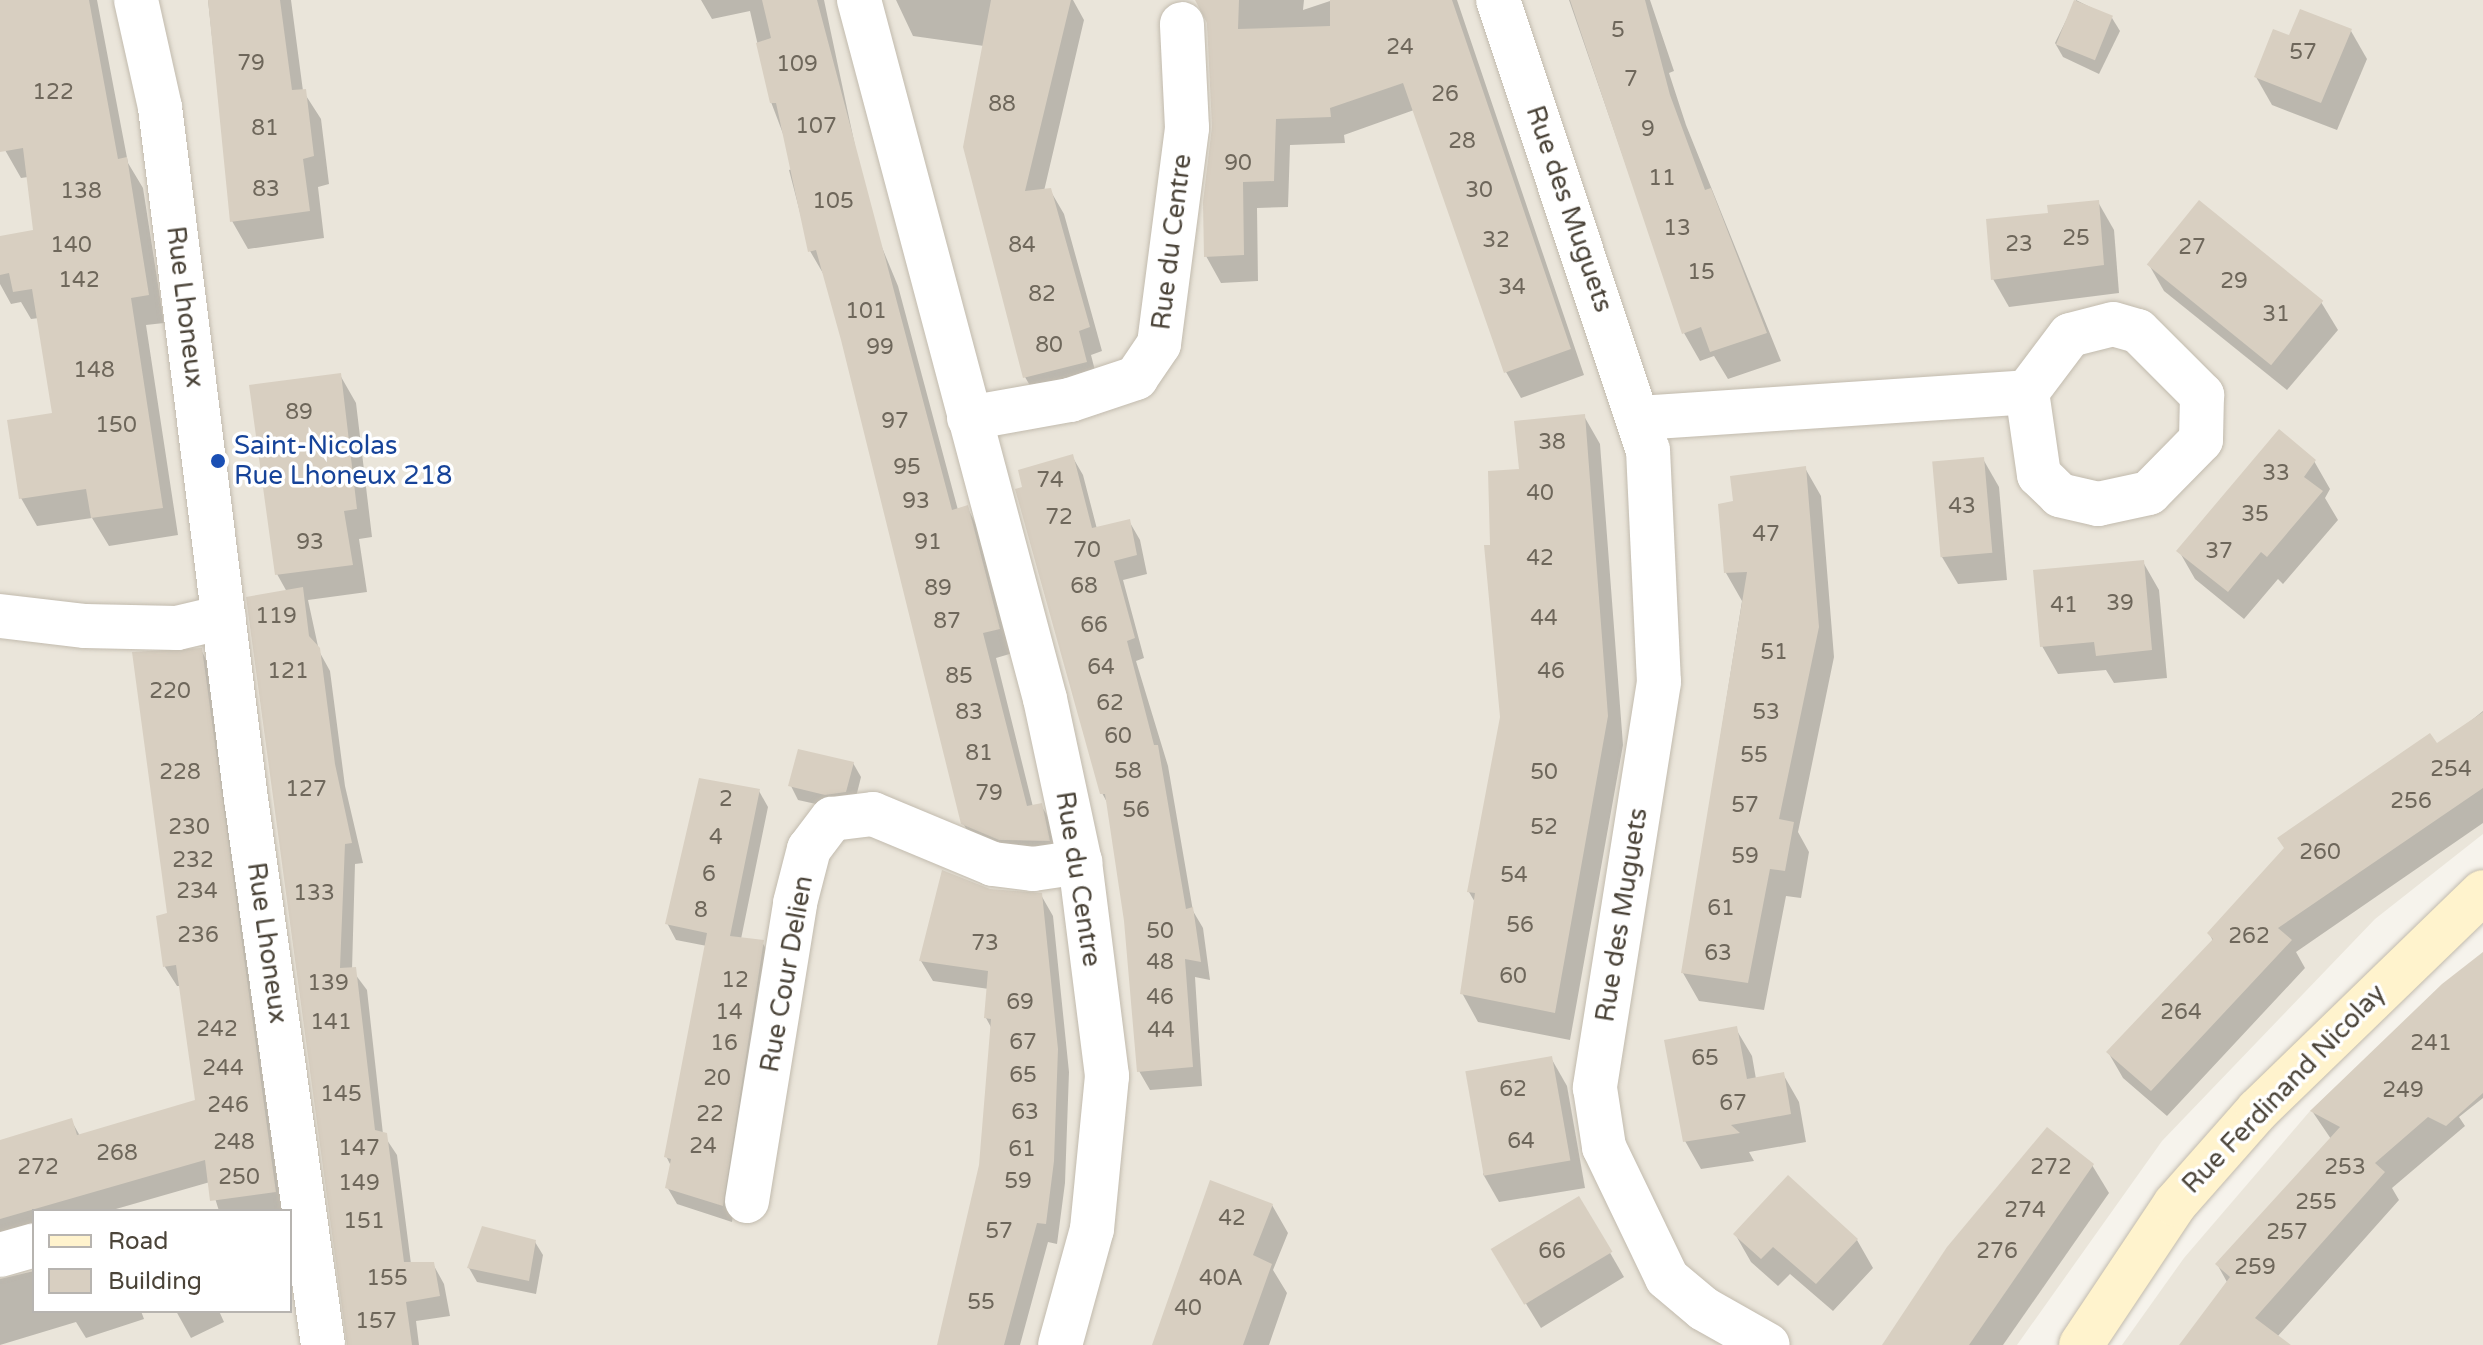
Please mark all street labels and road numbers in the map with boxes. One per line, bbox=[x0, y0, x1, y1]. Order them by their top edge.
street label: Rue des Muguets bbox=[1519, 102, 1619, 316]
street label: Rue du Centre bbox=[1146, 152, 1198, 332]
street label: Rue Lhoneux bbox=[160, 224, 210, 390]
street label: Rue du Centre bbox=[1049, 789, 1107, 969]
street label: Rue des Muguets bbox=[1590, 806, 1654, 1024]
street label: Rue Lhoneux bbox=[240, 860, 294, 1026]
street label: Rue Cour Delien bbox=[754, 873, 820, 1075]
street label: Rue Ferdinand Nicolay bbox=[2176, 978, 2392, 1200]

